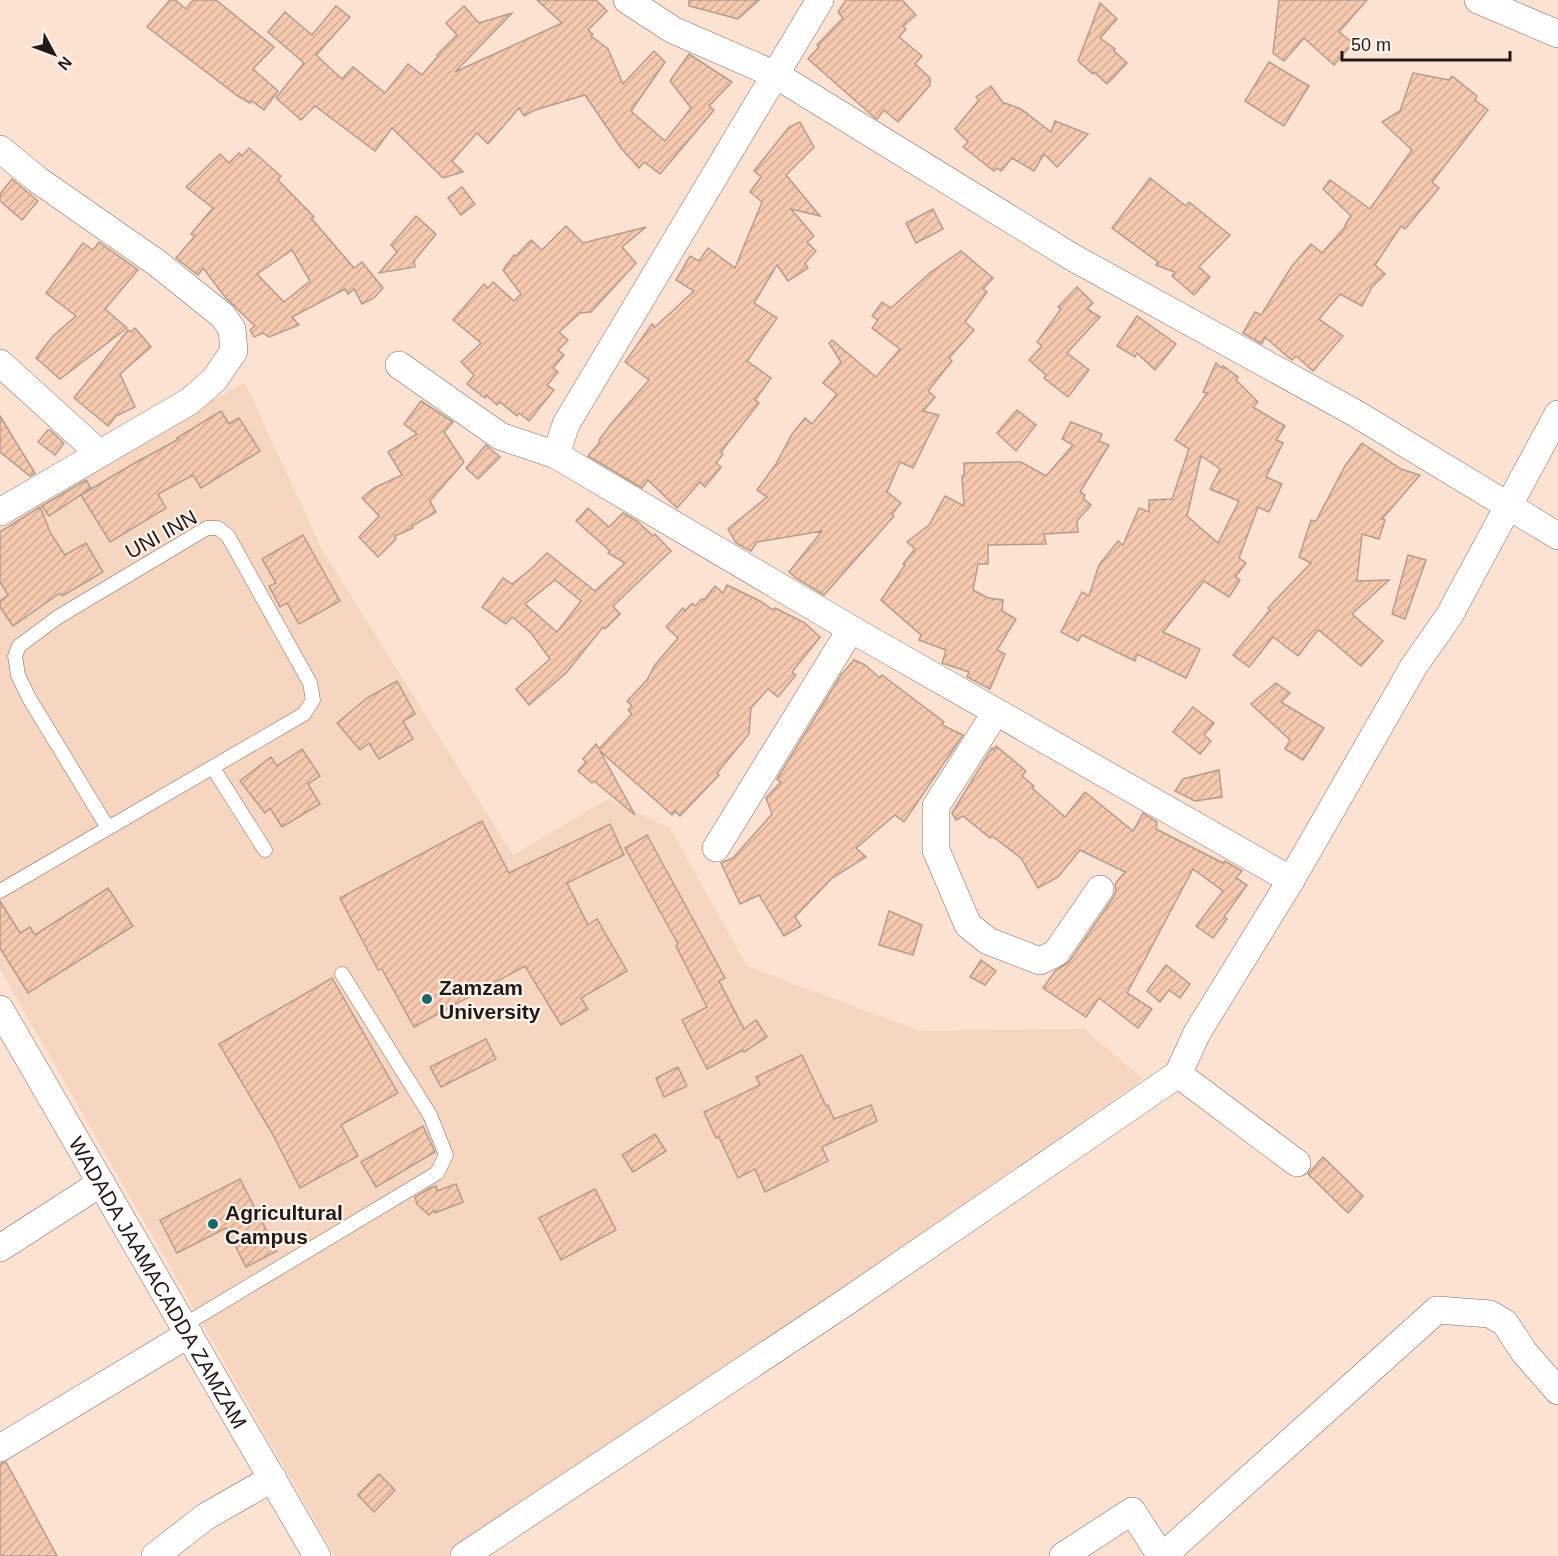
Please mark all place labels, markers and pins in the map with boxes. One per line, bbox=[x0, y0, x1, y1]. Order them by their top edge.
place label: Zamzam University bbox=[439, 976, 541, 1023]
marker: Zamzam University bbox=[420, 992, 434, 1006]
place label: Agricultural Campus bbox=[225, 1201, 343, 1248]
marker: Agricultural Campus bbox=[206, 1217, 220, 1231]

